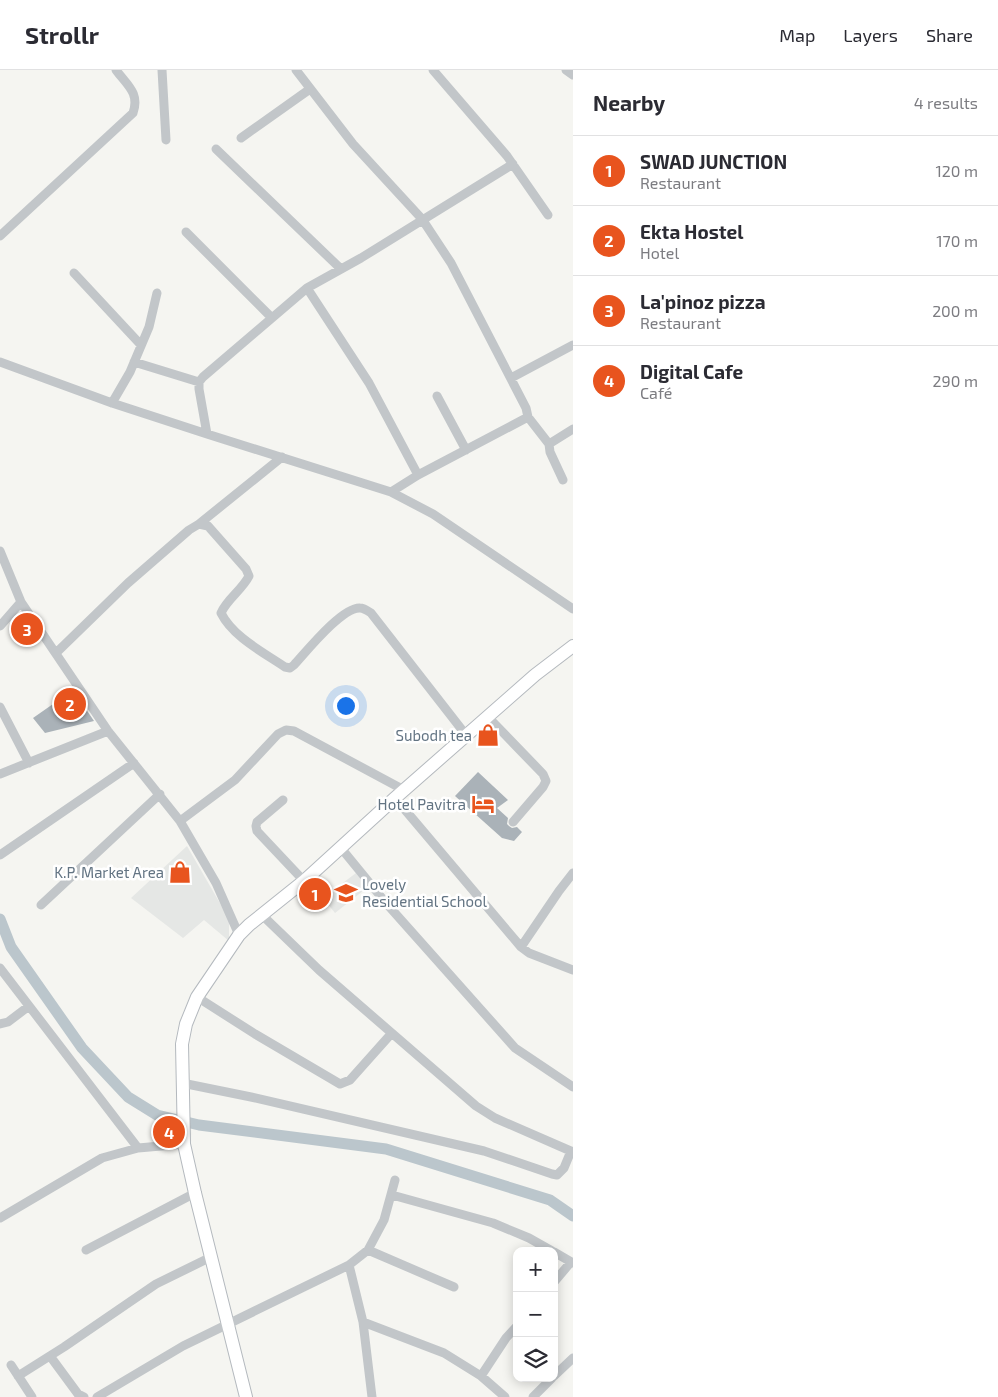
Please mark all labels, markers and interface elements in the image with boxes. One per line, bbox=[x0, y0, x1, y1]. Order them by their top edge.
text: Strollr bbox=[25, 20, 99, 49]
text: Map bbox=[779, 24, 815, 46]
text: Layers bbox=[843, 24, 898, 46]
text: Share bbox=[926, 24, 973, 46]
text: Nearby bbox=[593, 90, 665, 115]
text: 4 results bbox=[914, 93, 978, 112]
text: SWAD JUNCTION bbox=[640, 150, 787, 173]
text: 1 bbox=[606, 161, 612, 180]
text: 120 m bbox=[935, 161, 978, 180]
text: Restaurant bbox=[640, 173, 721, 192]
text: Ekta Hostel bbox=[640, 220, 744, 243]
text: 2 bbox=[604, 231, 614, 250]
text: 170 m bbox=[936, 231, 978, 250]
text: Hotel bbox=[640, 243, 679, 262]
text: La'pinoz pizza bbox=[640, 290, 766, 313]
text: 3 bbox=[604, 301, 614, 320]
text: 200 m bbox=[932, 301, 978, 320]
text: Restaurant bbox=[640, 313, 721, 332]
text: Digital Cafe bbox=[640, 360, 743, 383]
text: 4 bbox=[604, 371, 614, 390]
text: 290 m bbox=[933, 371, 978, 390]
text: Café bbox=[640, 383, 672, 402]
pin: 3 bbox=[11, 610, 43, 648]
pin: 2 bbox=[54, 685, 86, 723]
your location bbox=[333, 693, 359, 719]
shop icon: Subodh tea bbox=[475, 722, 501, 748]
place label: Subodh tea bbox=[396, 726, 472, 744]
hotel icon: Hotel Pavitra bbox=[470, 791, 496, 817]
place label: Hotel Pavitra bbox=[378, 795, 466, 813]
shop icon: K.P. Market Area bbox=[167, 859, 193, 885]
place label: K.P. Market Area bbox=[54, 863, 164, 881]
pin: 1 bbox=[299, 875, 331, 913]
place label: Lovely Residential School bbox=[362, 875, 488, 910]
school or university icon: Lovely Residential School bbox=[333, 880, 359, 906]
pin: 4 bbox=[153, 1113, 185, 1151]
map controls bbox=[513, 1247, 558, 1382]
button: + bbox=[513, 1247, 558, 1292]
button: − bbox=[513, 1292, 558, 1337]
button: layers bbox=[513, 1337, 558, 1382]

